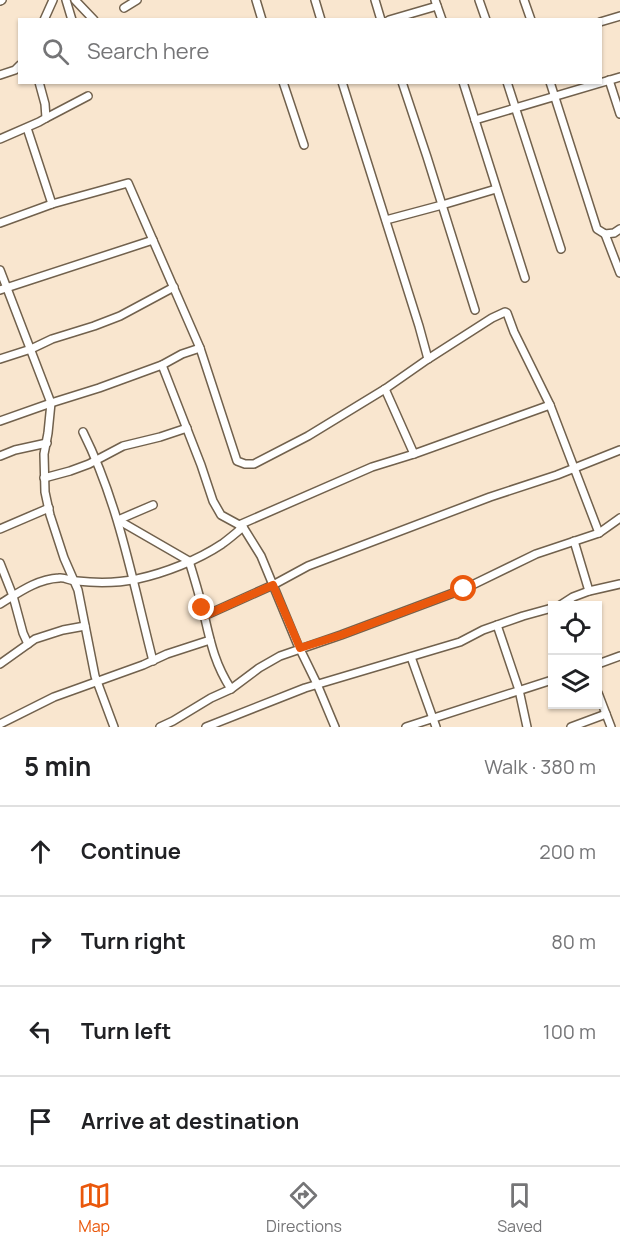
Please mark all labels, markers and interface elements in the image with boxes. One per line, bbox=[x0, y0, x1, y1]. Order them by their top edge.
search box bbox=[18, 18, 602, 84]
icon: search bbox=[39, 35, 72, 68]
text: Search here bbox=[87, 36, 209, 66]
route start bbox=[450, 575, 476, 601]
route end bbox=[188, 594, 214, 620]
map controls bbox=[548, 601, 602, 709]
button: locate bbox=[548, 601, 602, 655]
button: layers bbox=[548, 655, 602, 709]
text: 5 min bbox=[24, 748, 91, 784]
text: Walk · 380 m bbox=[484, 753, 596, 780]
icon: ahead bbox=[24, 835, 57, 868]
text: Continue bbox=[81, 836, 181, 866]
text: 200 m bbox=[539, 838, 596, 865]
icon: right bbox=[24, 925, 57, 958]
text: Turn right bbox=[81, 926, 186, 956]
text: 80 m bbox=[551, 928, 596, 955]
icon: left bbox=[24, 1015, 57, 1048]
text: Turn left bbox=[81, 1016, 171, 1046]
text: 100 m bbox=[543, 1018, 596, 1045]
icon: arrive bbox=[24, 1105, 57, 1138]
text: Arrive at destination bbox=[81, 1106, 299, 1136]
tab: Map bbox=[78, 1179, 111, 1237]
tab: Directions bbox=[266, 1179, 342, 1237]
tab: Saved bbox=[497, 1179, 542, 1237]

